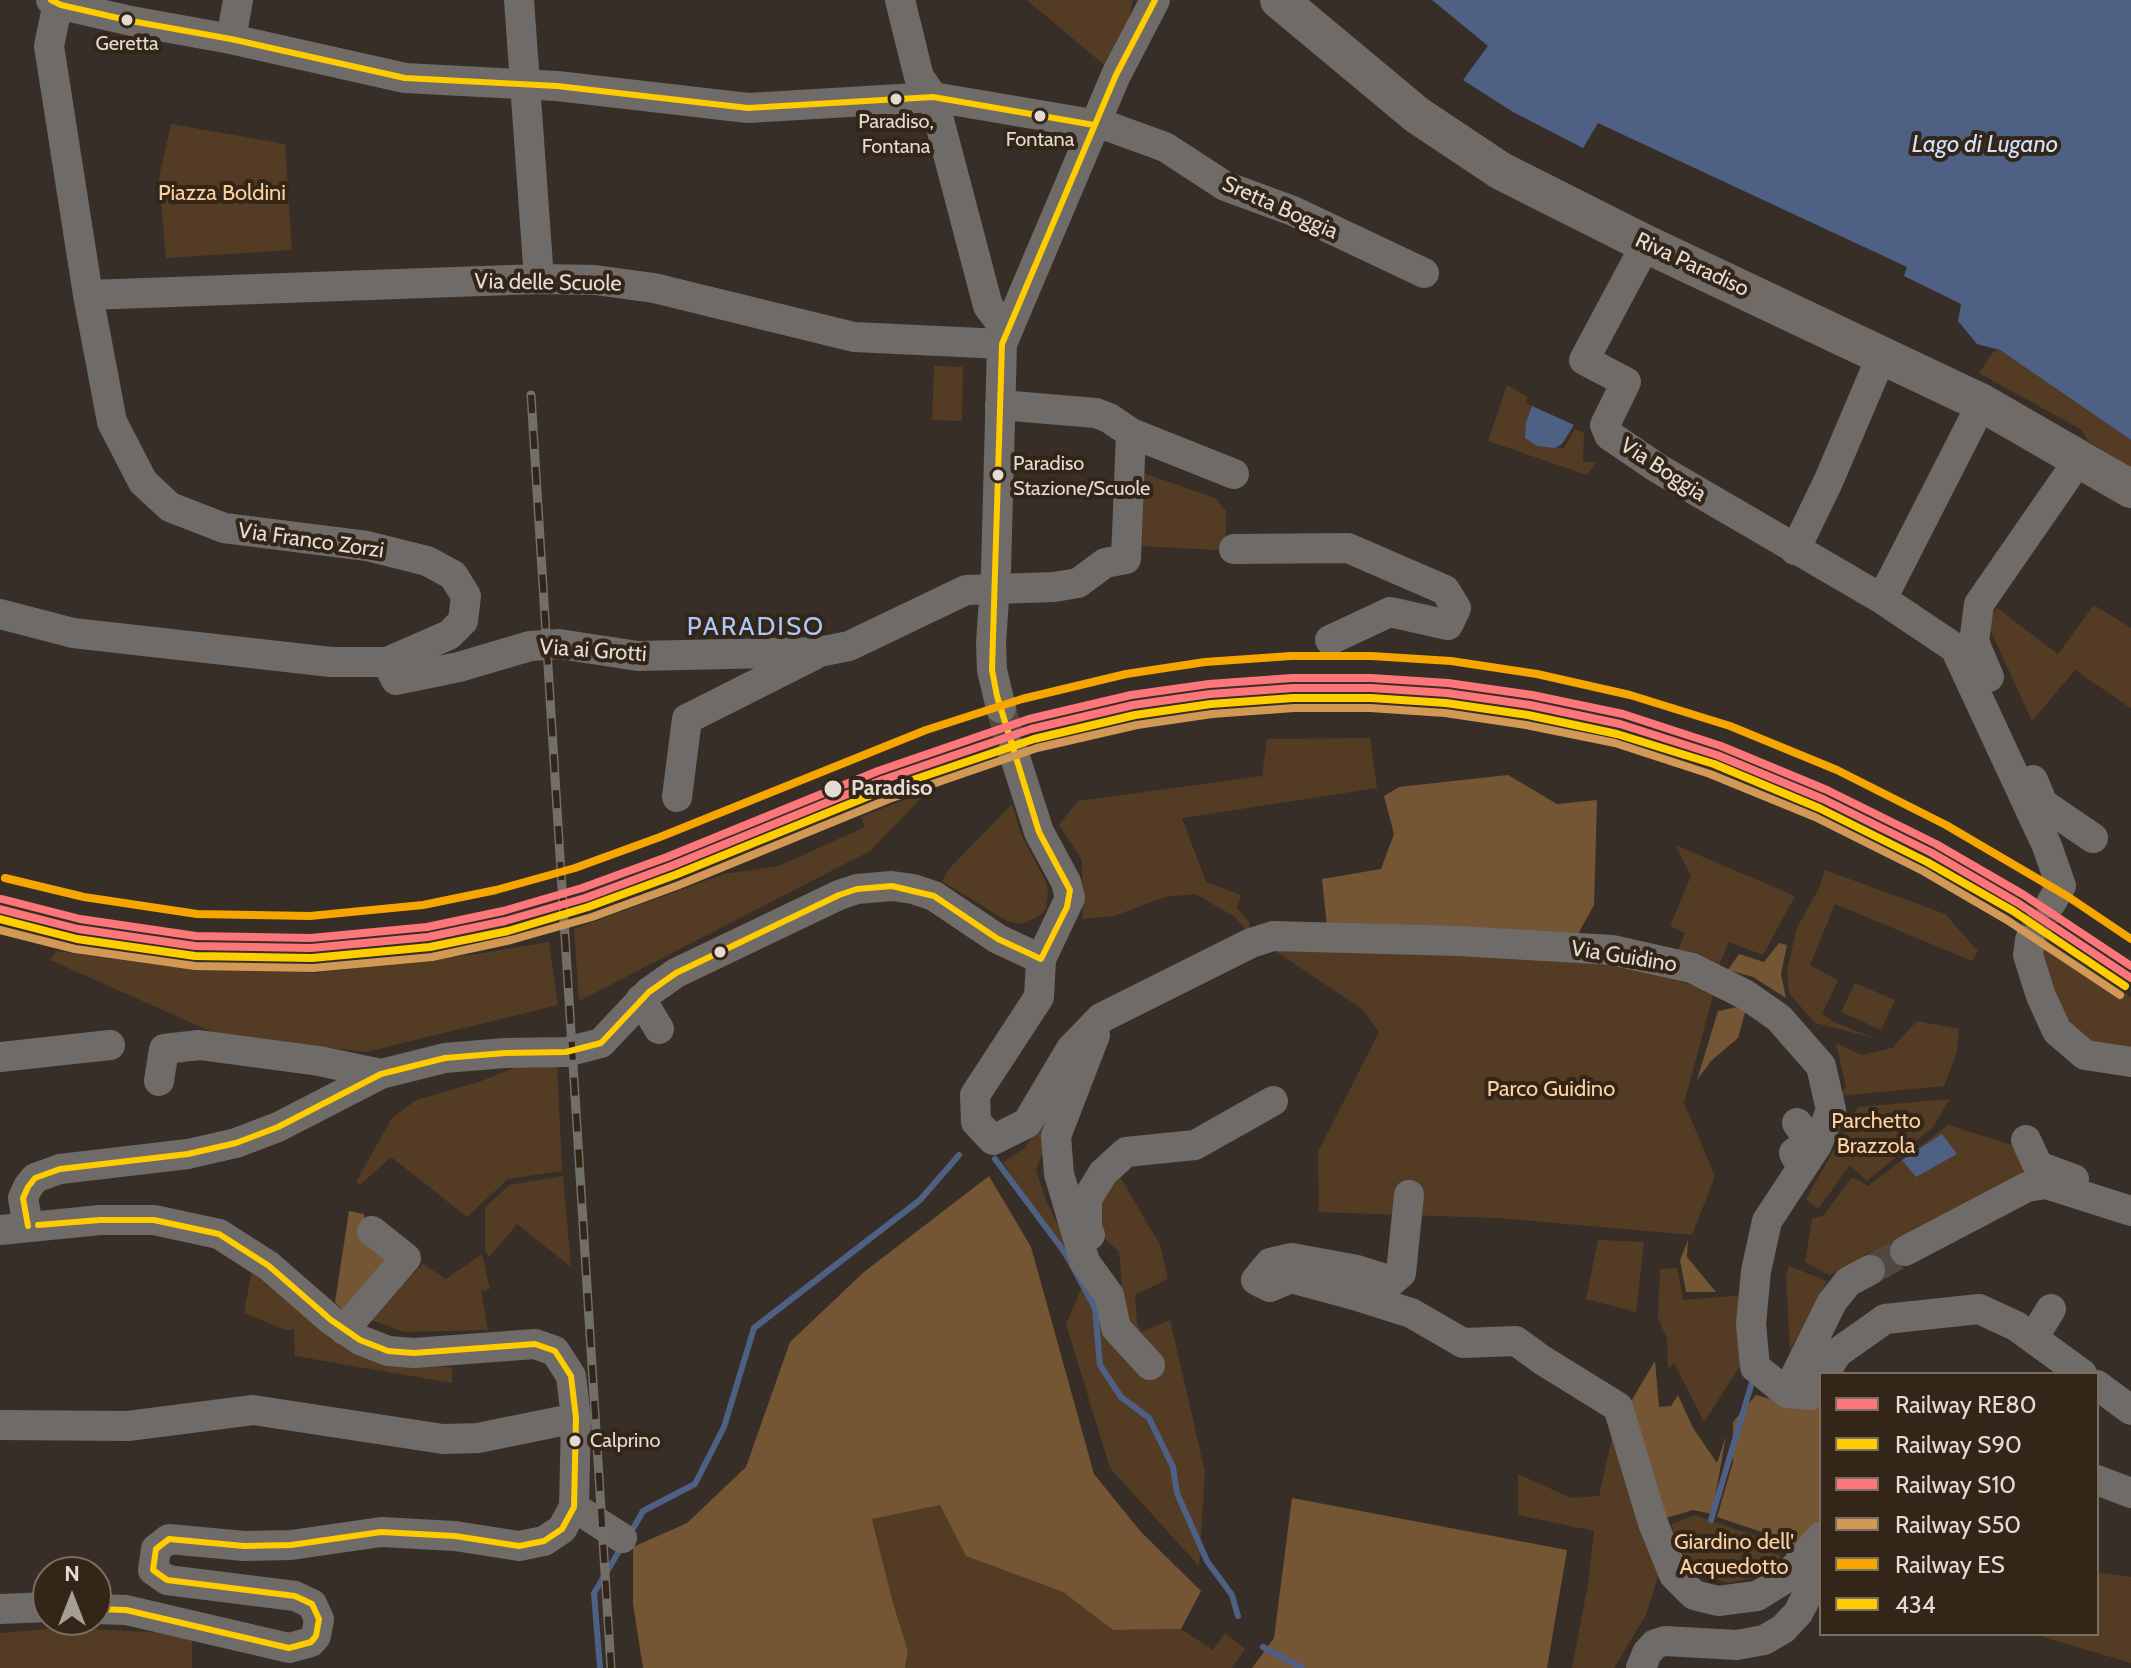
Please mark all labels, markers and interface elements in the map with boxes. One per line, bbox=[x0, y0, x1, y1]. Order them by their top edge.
marker: Geretta bbox=[119, 12, 135, 28]
place label: Geretta bbox=[96, 32, 158, 56]
marker: Paradiso, Fontana bbox=[888, 91, 904, 107]
marker: Fontana bbox=[1032, 108, 1048, 124]
place label: Paradiso, Fontana bbox=[858, 110, 934, 157]
place label: Fontana bbox=[1006, 128, 1074, 152]
water label: Lago di Lugano bbox=[1912, 131, 2058, 159]
street label: Sretta Boggia bbox=[1218, 171, 1342, 245]
park label: Piazza Boldini bbox=[158, 181, 286, 207]
street label: Riva Paradiso bbox=[1631, 227, 1753, 303]
street label: Via delle Scuole bbox=[474, 269, 622, 297]
street label: Via Boggia bbox=[1615, 432, 1711, 508]
place label: Paradiso Stazione/Scuole bbox=[1013, 452, 1150, 499]
marker: Paradiso Stazione/Scuole bbox=[990, 467, 1006, 483]
street label: Via Franco Zorzi bbox=[236, 518, 386, 564]
district label: PARADISO bbox=[687, 611, 825, 643]
street label: Via ai Grotti bbox=[538, 634, 648, 668]
place label: Paradiso bbox=[851, 776, 933, 802]
marker: Paradiso bbox=[822, 778, 844, 800]
street label: Via Guidino bbox=[1569, 936, 1679, 978]
unlabelled marker bbox=[712, 944, 728, 960]
park label: Parco Guidino bbox=[1487, 1077, 1615, 1103]
park label: Parchetto Brazzola bbox=[1831, 1109, 1921, 1160]
legend bbox=[1819, 1372, 2099, 1636]
text: Railway RE80 bbox=[1895, 1390, 2036, 1419]
place label: Calprino bbox=[590, 1429, 661, 1453]
text: Railway S90 bbox=[1895, 1430, 2022, 1459]
marker: Calprino bbox=[567, 1433, 583, 1449]
text: Railway S10 bbox=[1895, 1470, 2016, 1499]
text: Railway S50 bbox=[1895, 1510, 2021, 1539]
park label: Giardino dell' Acquedotto bbox=[1674, 1530, 1794, 1582]
text: Railway ES bbox=[1895, 1550, 2005, 1579]
north arrow bbox=[32, 1556, 112, 1636]
text: N bbox=[64, 1560, 80, 1587]
text: 434 bbox=[1895, 1590, 1936, 1619]

